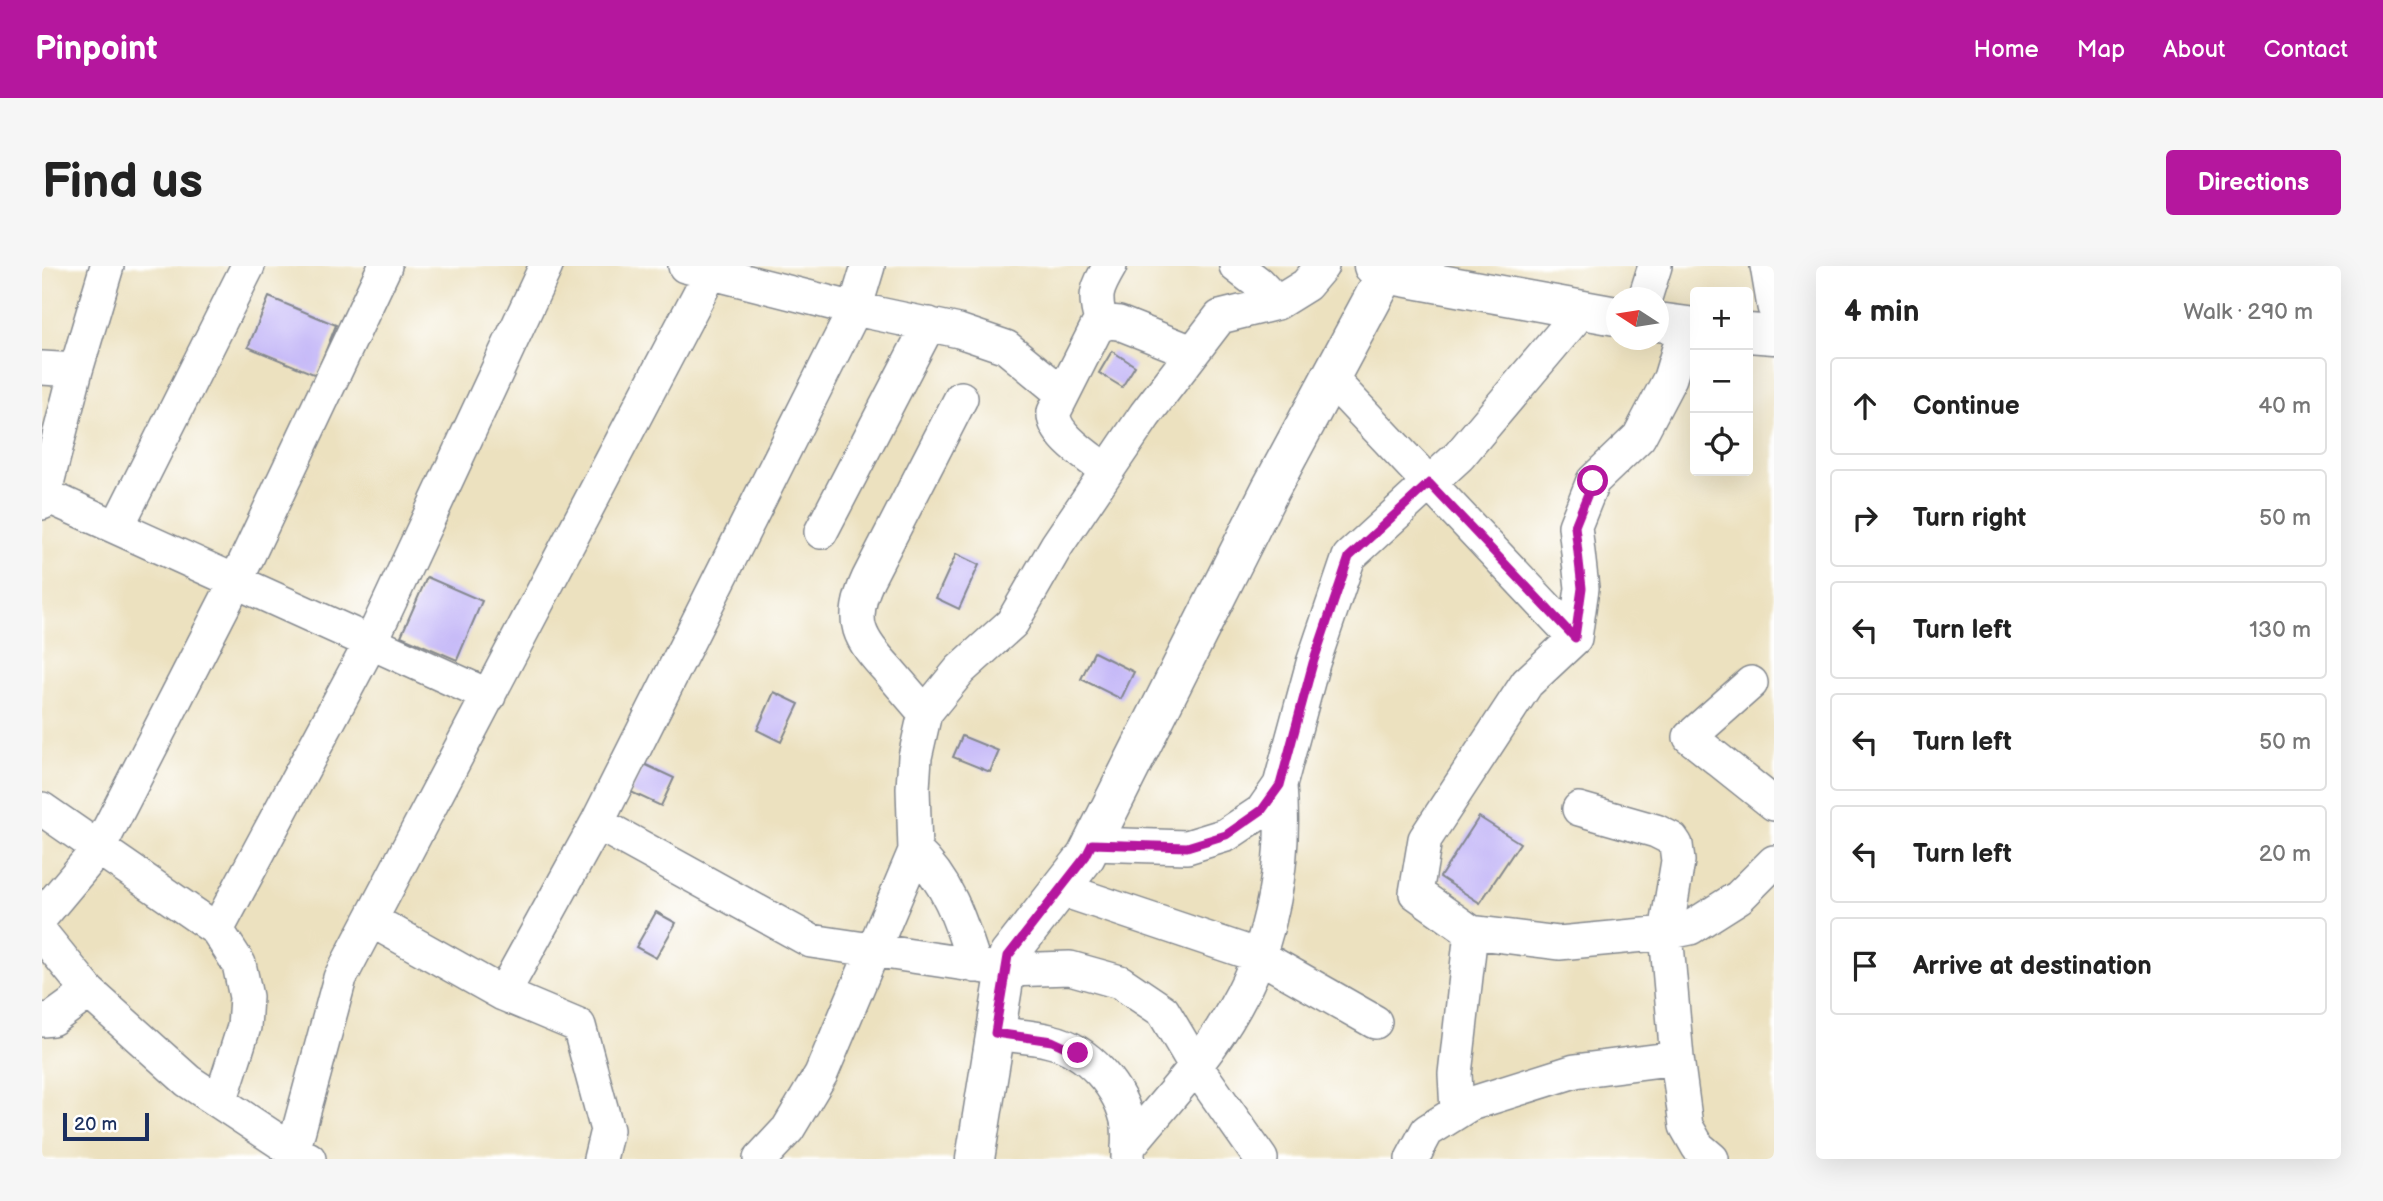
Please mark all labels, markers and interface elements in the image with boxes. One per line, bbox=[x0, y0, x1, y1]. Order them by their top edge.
text: Pinpoint bbox=[35, 29, 157, 69]
text: Home bbox=[1974, 35, 2039, 64]
text: Map bbox=[2077, 35, 2125, 64]
text: About bbox=[2163, 35, 2225, 64]
text: Contact bbox=[2263, 35, 2348, 64]
button: Directions bbox=[2166, 150, 2341, 215]
text: Find us bbox=[42, 153, 203, 212]
north arrow bbox=[1606, 287, 1669, 350]
map controls bbox=[1690, 287, 1753, 476]
button: + bbox=[1690, 287, 1753, 350]
text: 4 min bbox=[1844, 294, 1919, 330]
text: Walk · 290 m bbox=[2183, 298, 2313, 326]
button: − bbox=[1690, 350, 1753, 413]
icon: ahead bbox=[1846, 387, 1884, 425]
text: Continue bbox=[1913, 391, 2020, 422]
text: 40 m bbox=[2258, 392, 2311, 420]
button: locate bbox=[1690, 413, 1753, 476]
route start bbox=[1577, 465, 1608, 496]
icon: right bbox=[1846, 499, 1884, 537]
text: Turn right bbox=[1913, 503, 2026, 534]
text: 50 m bbox=[2259, 504, 2311, 532]
icon: left bbox=[1846, 611, 1884, 649]
text: Turn left bbox=[1913, 615, 2012, 646]
text: 130 m bbox=[2249, 616, 2311, 644]
icon: left bbox=[1846, 723, 1884, 761]
text: Turn left bbox=[1913, 727, 2012, 758]
text: 50 m bbox=[2259, 728, 2311, 756]
icon: left bbox=[1846, 835, 1884, 873]
text: Turn left bbox=[1913, 839, 2012, 870]
text: 20 m bbox=[2259, 840, 2311, 868]
icon: arrive bbox=[1846, 947, 1884, 985]
text: Arrive at destination bbox=[1913, 951, 2152, 982]
route end bbox=[1062, 1037, 1093, 1068]
scale bar bbox=[63, 1110, 149, 1142]
text: 20 m bbox=[74, 1113, 117, 1136]

